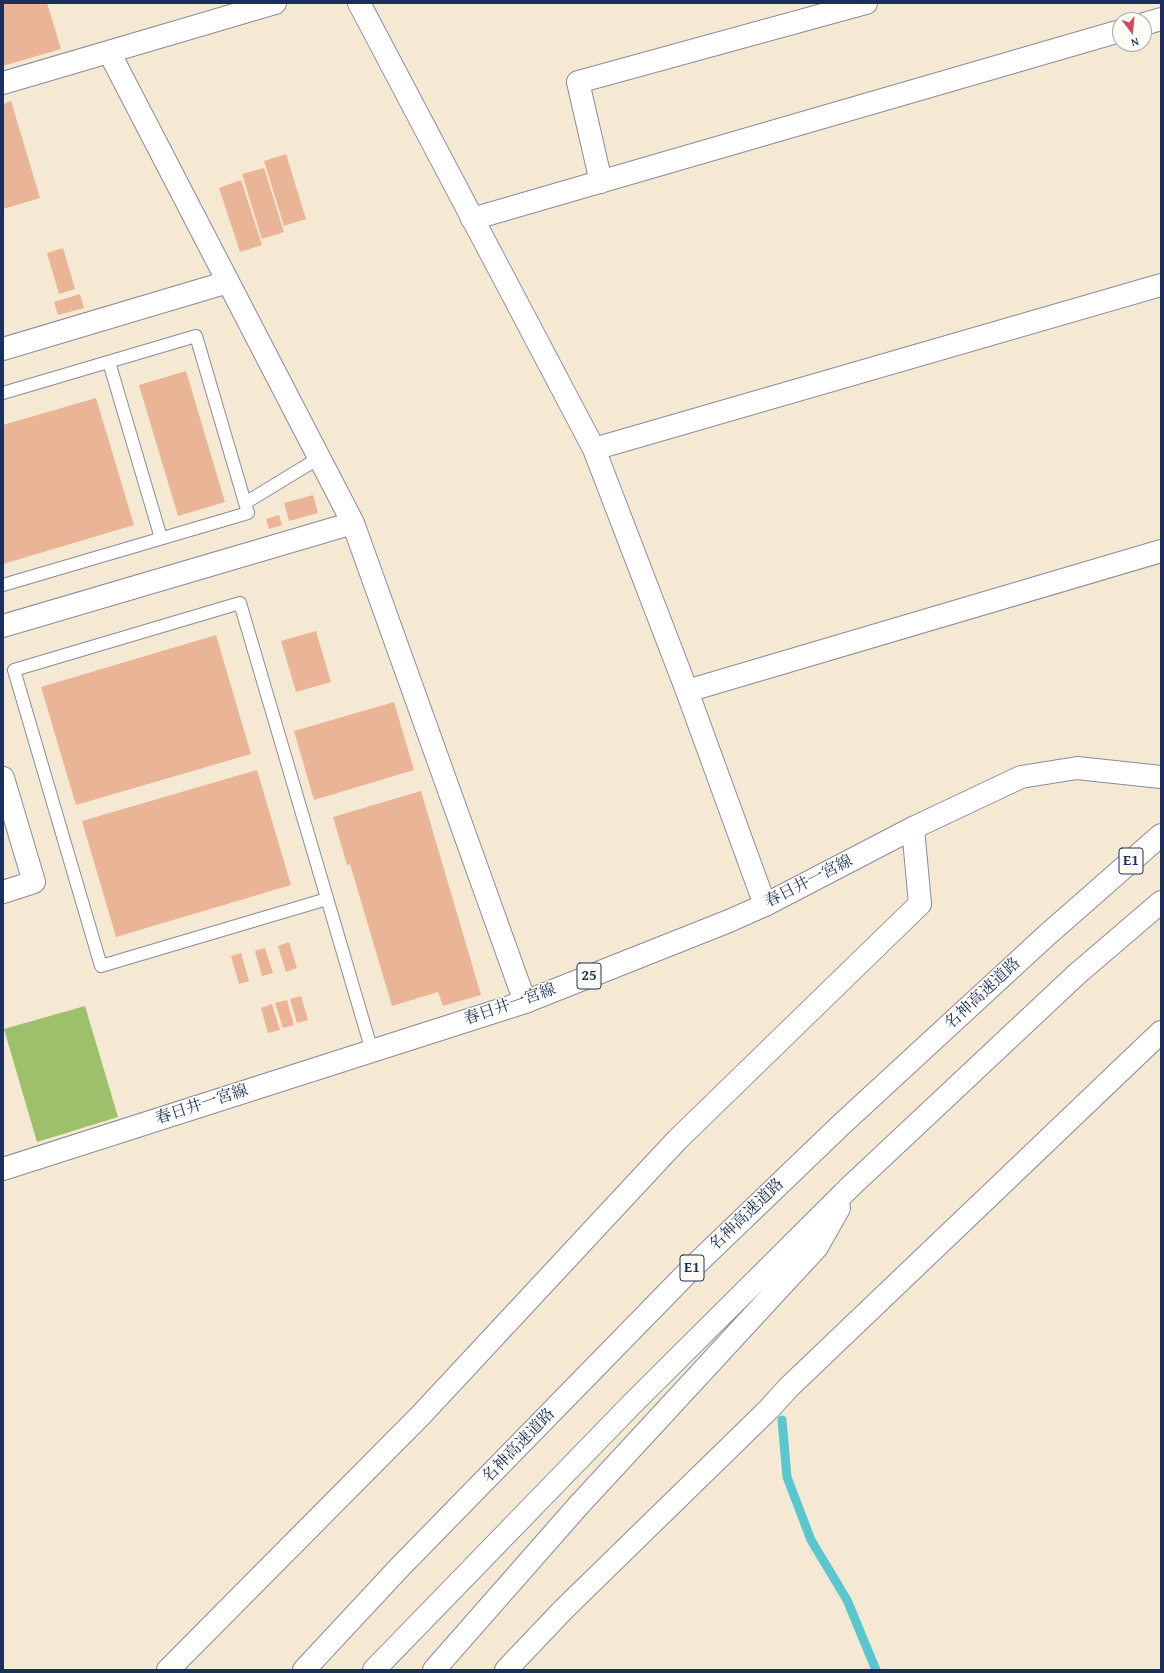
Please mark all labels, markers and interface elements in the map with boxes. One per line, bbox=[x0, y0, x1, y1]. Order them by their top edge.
north arrow bbox=[1112, 12, 1152, 52]
text: N bbox=[1129, 34, 1141, 51]
road number: E1 bbox=[1119, 848, 1143, 874]
street label: 春日井一宮線 bbox=[762, 852, 856, 912]
street label: 名神高速道路 bbox=[941, 954, 1025, 1034]
road number: 25 bbox=[577, 963, 601, 989]
street label: 春日井一宮線 bbox=[461, 980, 559, 1030]
street label: 春日井一宮線 bbox=[153, 1081, 251, 1129]
street label: 名神高速道路 bbox=[706, 1175, 788, 1255]
road number: E1 bbox=[680, 1255, 704, 1281]
street label: 名神高速道路 bbox=[479, 1405, 559, 1487]

